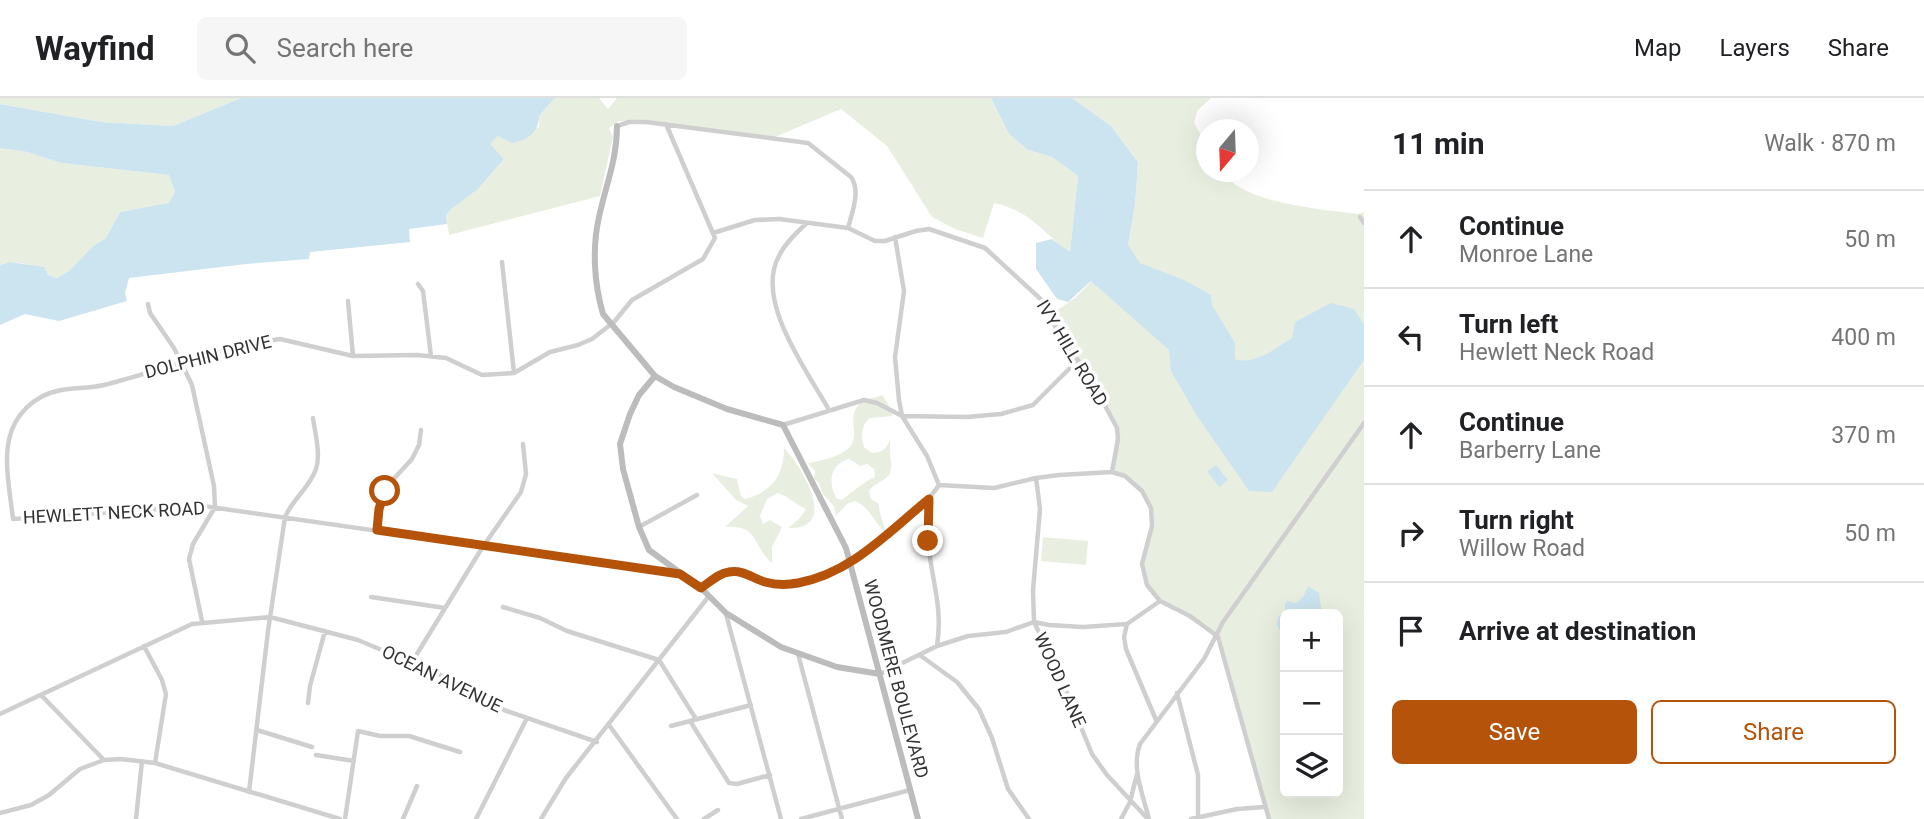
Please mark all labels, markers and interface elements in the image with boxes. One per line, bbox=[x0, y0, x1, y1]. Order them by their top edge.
search box bbox=[197, 17, 687, 80]
text: Wayfind bbox=[35, 29, 155, 68]
icon: search bbox=[221, 29, 259, 67]
text: Search here bbox=[277, 33, 413, 63]
text: Map bbox=[1634, 34, 1682, 62]
text: Layers bbox=[1720, 34, 1790, 62]
text: Share bbox=[1828, 34, 1889, 62]
north arrow bbox=[1196, 119, 1259, 182]
text: 11 min bbox=[1392, 126, 1485, 161]
text: Walk · 870 m bbox=[1764, 130, 1896, 157]
text: Continue bbox=[1459, 211, 1564, 241]
icon: ahead bbox=[1392, 220, 1430, 258]
text: 50 m bbox=[1844, 226, 1896, 253]
text: Monroe Lane bbox=[1459, 241, 1593, 268]
street label: IVY HILL ROAD bbox=[1033, 296, 1112, 410]
text: Turn left bbox=[1459, 309, 1558, 339]
icon: left bbox=[1392, 318, 1430, 356]
text: 400 m bbox=[1831, 324, 1896, 351]
street label: DOLPHIN DRIVE bbox=[142, 331, 273, 382]
text: Hewlett Neck Road bbox=[1459, 339, 1654, 366]
text: Continue bbox=[1459, 407, 1564, 437]
icon: ahead bbox=[1392, 416, 1430, 454]
text: 370 m bbox=[1831, 422, 1896, 449]
text: Barberry Lane bbox=[1459, 437, 1601, 464]
route start bbox=[369, 475, 400, 506]
street label: HEWLETT NECK ROAD bbox=[22, 497, 206, 528]
text: Turn right bbox=[1459, 505, 1574, 535]
icon: right bbox=[1392, 514, 1430, 552]
text: 50 m bbox=[1844, 520, 1896, 547]
route end bbox=[912, 525, 943, 556]
text: Willow Road bbox=[1459, 535, 1585, 562]
street label: WOODMERE BOULEVARD bbox=[860, 577, 933, 781]
map controls bbox=[1280, 609, 1343, 798]
button: + bbox=[1280, 609, 1343, 672]
icon: arrive bbox=[1392, 612, 1430, 650]
text: Arrive at destination bbox=[1459, 616, 1696, 646]
street label: WOOD LANE bbox=[1030, 629, 1091, 731]
street label: OCEAN AVENUE bbox=[379, 640, 506, 717]
button: − bbox=[1280, 672, 1343, 735]
button: Save bbox=[1392, 700, 1637, 764]
button: Share bbox=[1651, 700, 1896, 764]
button: layers bbox=[1280, 735, 1343, 798]

